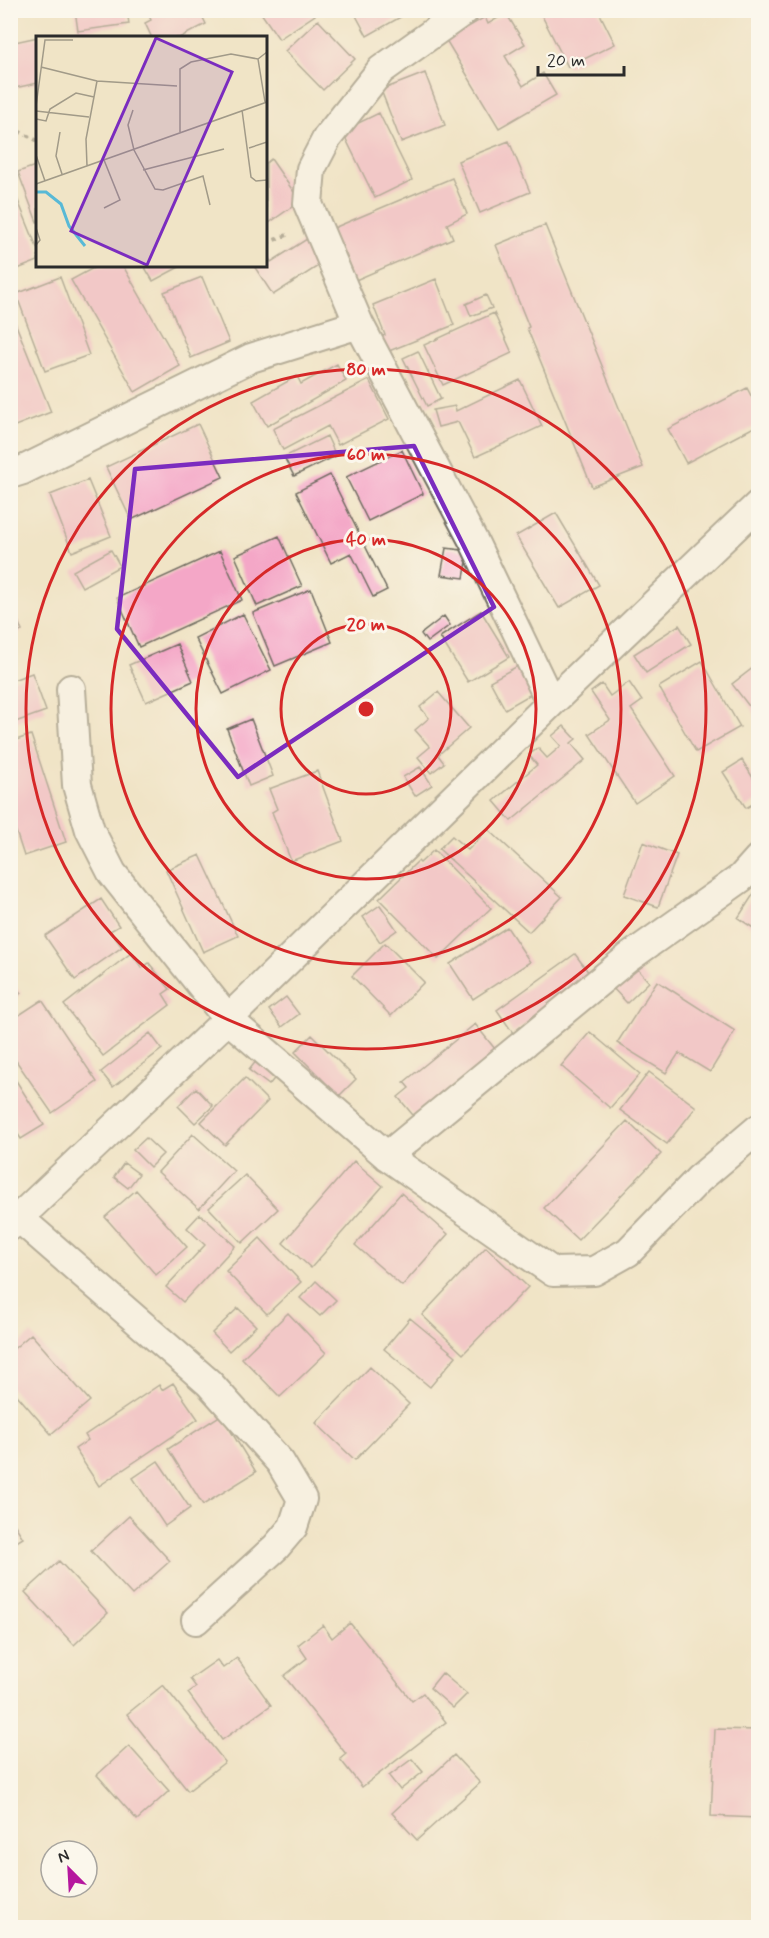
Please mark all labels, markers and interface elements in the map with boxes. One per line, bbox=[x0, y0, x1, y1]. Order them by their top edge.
inset map bbox=[36, 36, 267, 267]
scale bar bbox=[538, 39, 624, 77]
text: 20 m bbox=[547, 49, 585, 73]
text: 80 m bbox=[346, 358, 386, 382]
text: 60 m bbox=[347, 443, 385, 467]
text: 40 m bbox=[346, 528, 386, 552]
text: 20 m bbox=[347, 613, 385, 637]
centre of rings bbox=[356, 699, 376, 719]
north arrow bbox=[39, 1839, 99, 1899]
text: N bbox=[54, 1845, 73, 1868]

